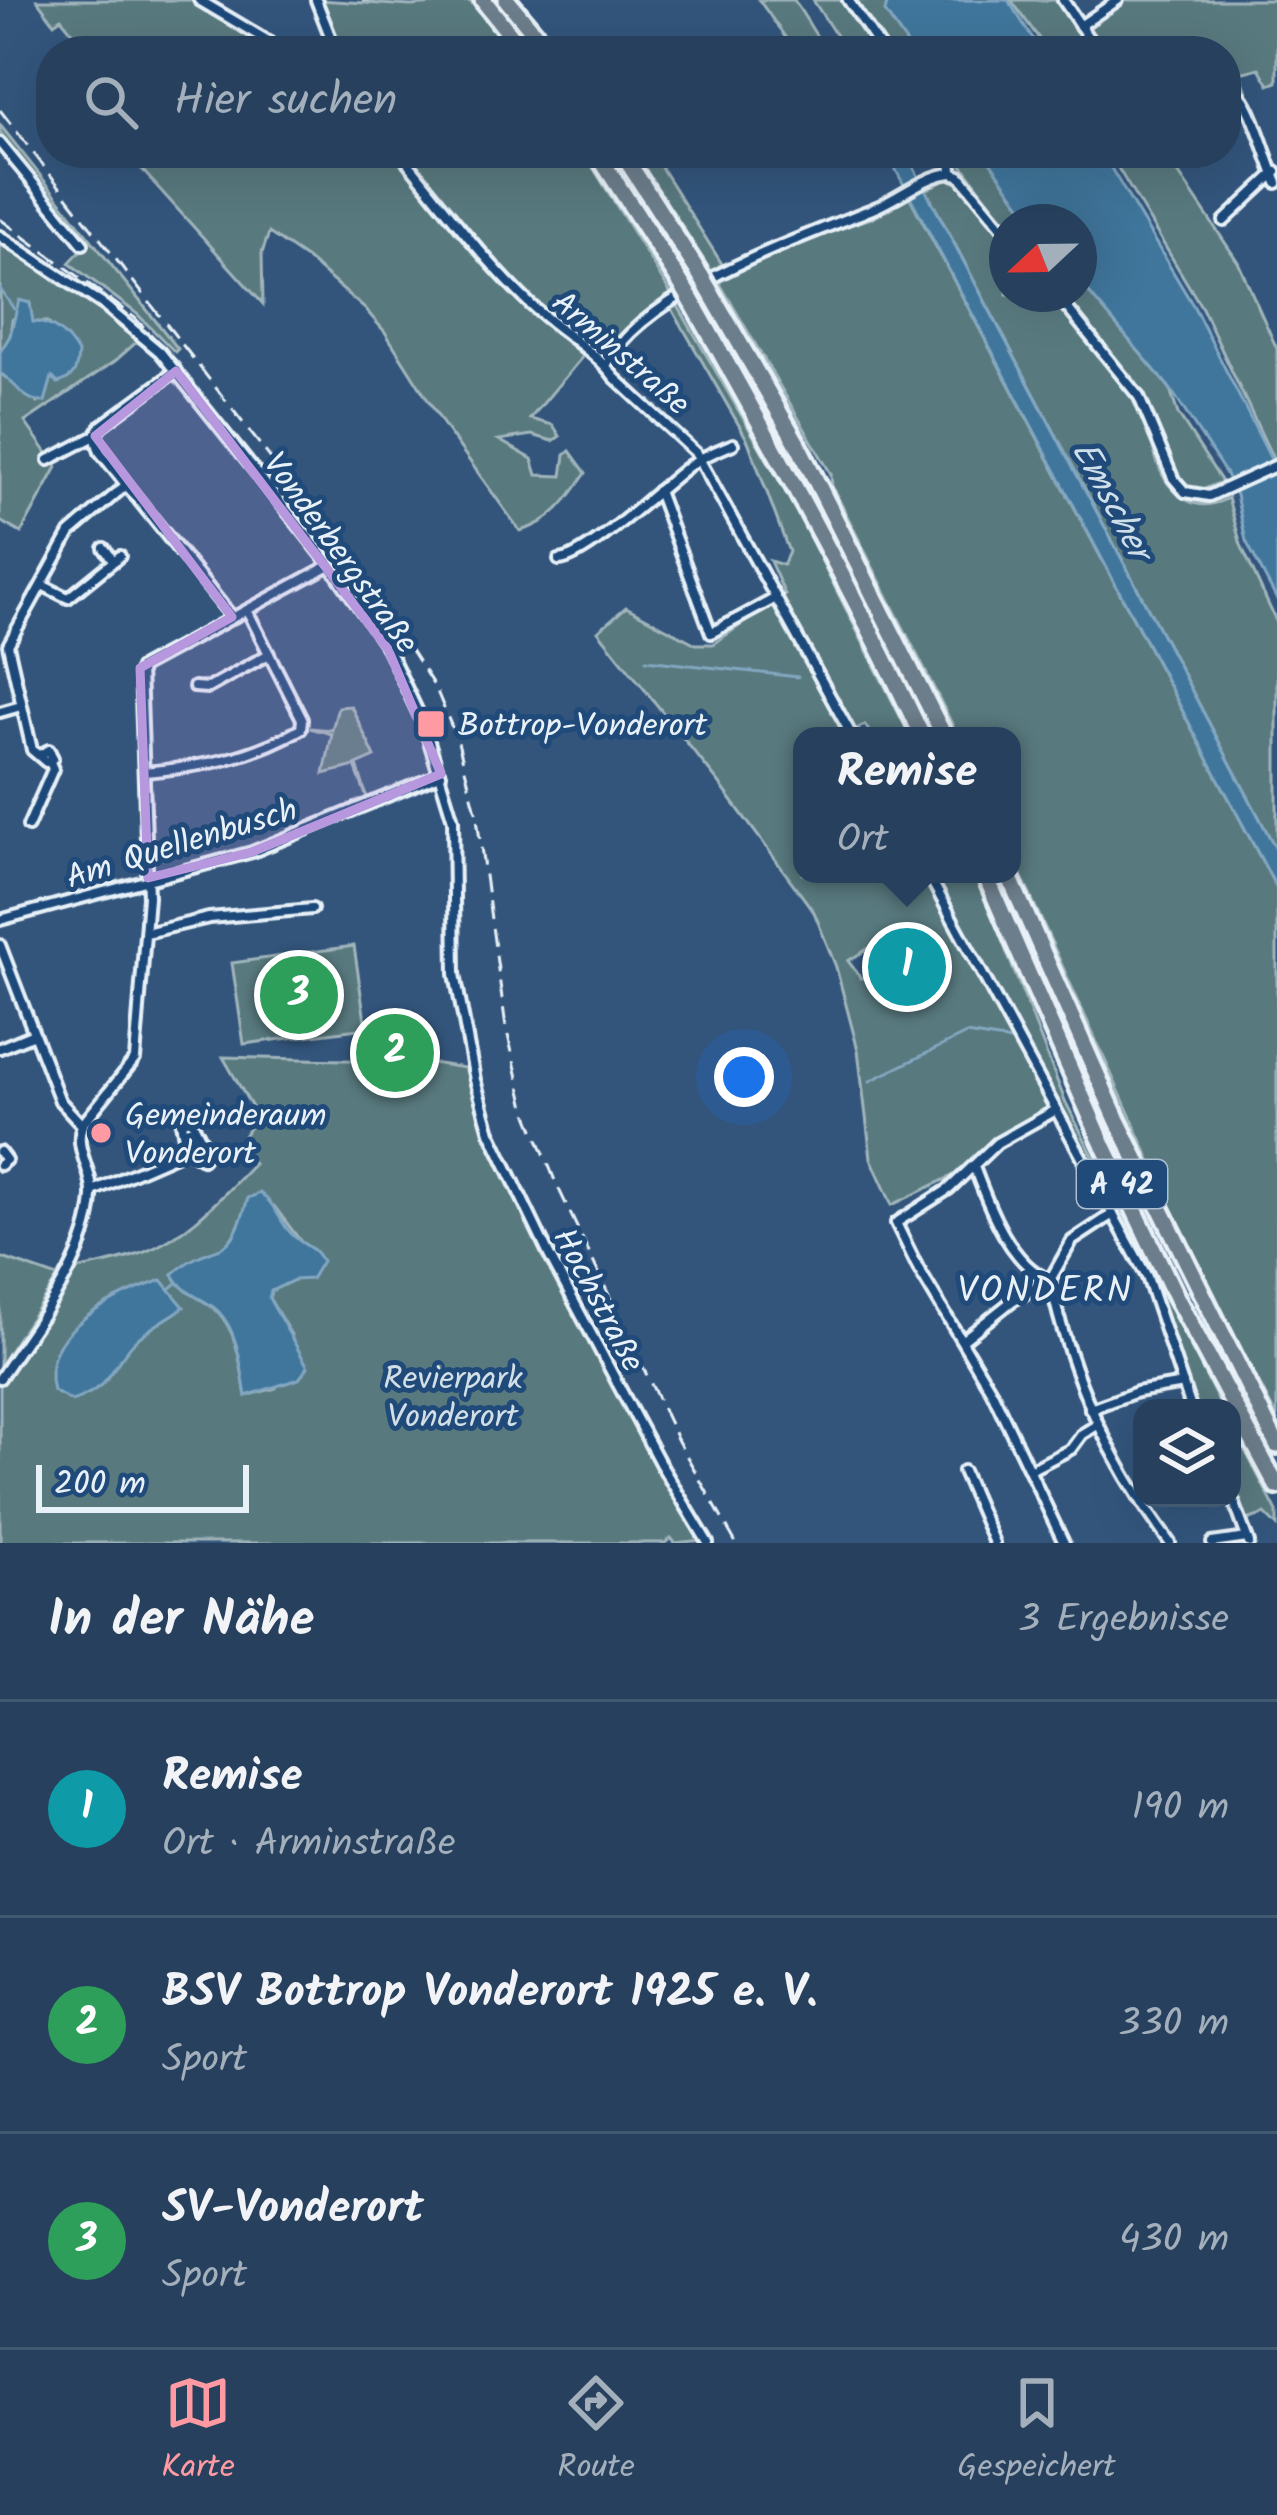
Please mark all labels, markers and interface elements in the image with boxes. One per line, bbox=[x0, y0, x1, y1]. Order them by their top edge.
search box bbox=[36, 36, 1241, 168]
text: Hier suchen bbox=[174, 66, 397, 138]
icon: search bbox=[78, 69, 144, 135]
north arrow bbox=[989, 204, 1097, 312]
street label: Arminstraße bbox=[538, 279, 701, 431]
water label: Emscher bbox=[1055, 431, 1169, 577]
street label: Vonderbergstraße bbox=[248, 442, 431, 666]
place label: Bottrop-Vonderort bbox=[458, 701, 709, 754]
marker: Bottrop-Vonderort bbox=[415, 708, 447, 740]
popup bbox=[793, 727, 1021, 883]
text: Remise bbox=[837, 738, 977, 810]
street label: Am Quellenbusch bbox=[60, 785, 304, 906]
text: Ort bbox=[837, 810, 889, 872]
pin: 1 bbox=[868, 922, 946, 1012]
pin: 3 bbox=[260, 950, 338, 1040]
pin: 2 bbox=[356, 1008, 434, 1098]
your location bbox=[714, 1047, 774, 1107]
place label: Gemeinderaum Vonderort bbox=[125, 1091, 326, 1182]
marker: Gemeinderaum Vonderort bbox=[88, 1120, 114, 1146]
road number: A 42 bbox=[1077, 1160, 1167, 1208]
street label: Hochstraße bbox=[537, 1219, 657, 1382]
district label: VONDERN bbox=[958, 1264, 1134, 1321]
park label: Revierpark Vonderort bbox=[383, 1354, 523, 1445]
map controls bbox=[1133, 1399, 1241, 1507]
button: layers bbox=[1133, 1399, 1241, 1507]
scale bar bbox=[36, 1459, 249, 1512]
text: 200 m bbox=[54, 1459, 146, 1512]
text: In der Nähe bbox=[48, 1581, 314, 1662]
text: 3 Ergebnisse bbox=[1018, 1590, 1229, 1652]
text: Remise bbox=[162, 1742, 303, 1814]
text: 1 bbox=[81, 1778, 93, 1840]
text: 190 m bbox=[1132, 1778, 1229, 1840]
text: Ort · Arminstraße bbox=[162, 1814, 455, 1876]
text: BSV Bottrop Vonderort 1925 e. V. bbox=[162, 1958, 817, 2030]
text: 2 bbox=[76, 1994, 98, 2056]
text: 330 m bbox=[1118, 1994, 1229, 2056]
text: Sport bbox=[162, 2030, 247, 2092]
text: SV-Vonderort bbox=[162, 2174, 424, 2246]
text: 3 bbox=[76, 2210, 98, 2272]
text: 430 m bbox=[1119, 2210, 1229, 2272]
text: Sport bbox=[162, 2246, 247, 2308]
tab: Karte bbox=[161, 2370, 235, 2495]
tab: Route bbox=[557, 2370, 635, 2495]
tab: Gespeichert bbox=[957, 2370, 1116, 2495]

